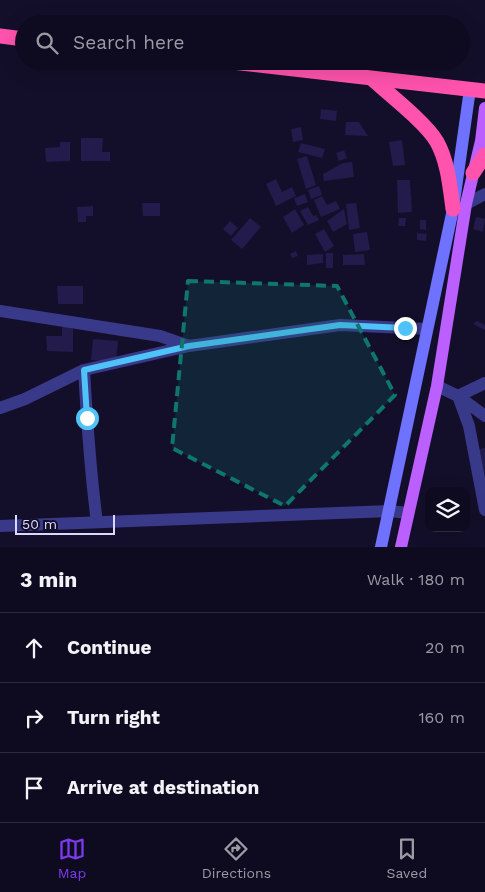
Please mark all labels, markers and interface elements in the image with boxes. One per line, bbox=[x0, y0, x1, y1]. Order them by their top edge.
search box bbox=[15, 15, 470, 70]
icon: search bbox=[33, 29, 61, 57]
text: Search here bbox=[73, 31, 184, 54]
route end bbox=[394, 317, 417, 340]
route start bbox=[76, 407, 99, 430]
map controls bbox=[425, 487, 470, 532]
button: layers bbox=[425, 487, 470, 532]
scale bar bbox=[15, 512, 115, 535]
text: 50 m bbox=[22, 516, 57, 532]
text: 3 min bbox=[20, 567, 77, 592]
text: Walk · 180 m bbox=[367, 570, 465, 589]
icon: ahead bbox=[20, 634, 48, 662]
text: Continue bbox=[67, 636, 151, 659]
text: 20 m bbox=[425, 638, 465, 657]
icon: right bbox=[20, 704, 48, 732]
text: Turn right bbox=[67, 706, 160, 729]
text: 160 m bbox=[418, 708, 465, 727]
icon: arrive bbox=[20, 774, 48, 802]
text: Arrive at destination bbox=[67, 776, 259, 799]
tab: Map bbox=[58, 835, 86, 881]
tab: Directions bbox=[202, 835, 271, 881]
tab: Saved bbox=[387, 835, 427, 881]

